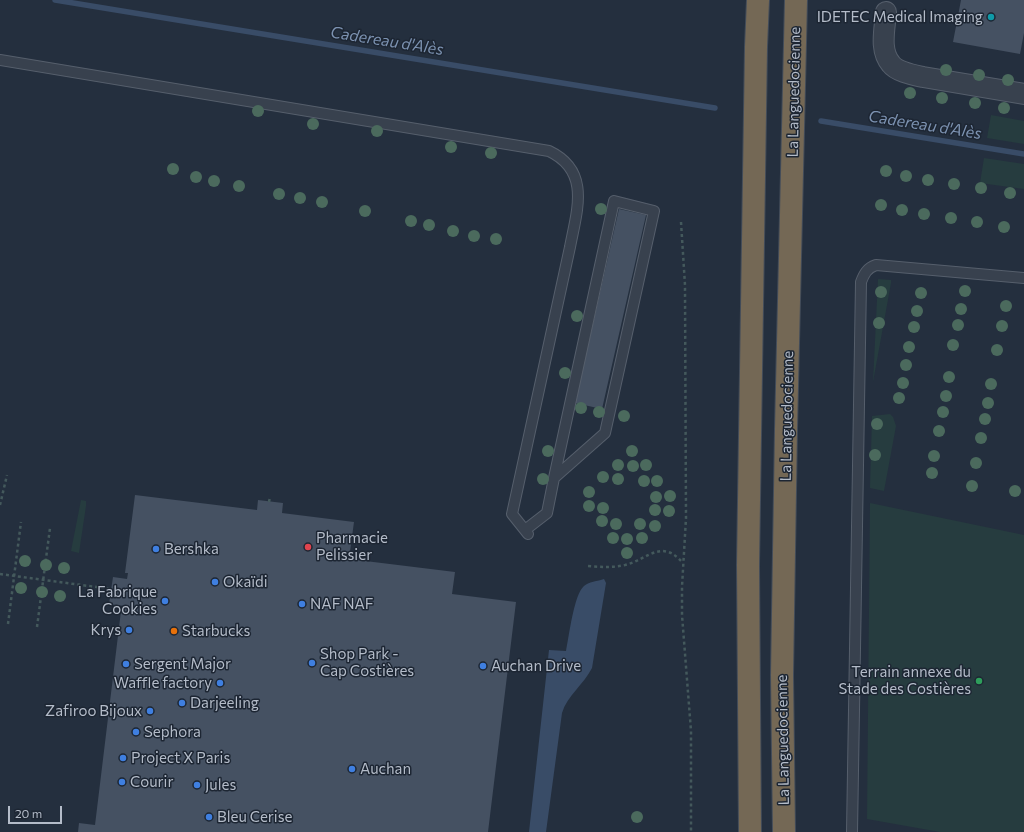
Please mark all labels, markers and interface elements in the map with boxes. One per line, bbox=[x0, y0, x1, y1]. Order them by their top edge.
place label: IDETEC Medical Imaging bbox=[817, 8, 983, 26]
marker: IDETEC Medical Imaging bbox=[986, 12, 996, 22]
water label: Cadereau d'Alès bbox=[329, 23, 445, 59]
street label: La Languedocienne bbox=[784, 27, 804, 157]
water label: Cadereau d'Alès bbox=[867, 107, 983, 143]
street label: La Languedocienne bbox=[777, 351, 797, 481]
place label: Pharmacie Pelissier bbox=[316, 529, 388, 564]
place label: Bershka bbox=[164, 540, 219, 558]
marker: Pharmacie Pelissier bbox=[303, 542, 313, 552]
marker: Bershka bbox=[151, 544, 161, 554]
place label: Okaïdi bbox=[223, 573, 268, 591]
marker: Okaïdi bbox=[210, 577, 220, 587]
place label: La Fabrique Cookies bbox=[78, 583, 157, 618]
place label: NAF NAF bbox=[310, 595, 373, 613]
marker: La Fabrique Cookies bbox=[160, 596, 170, 606]
marker: NAF NAF bbox=[297, 599, 307, 609]
place label: Krys bbox=[90, 621, 121, 639]
place label: Starbucks bbox=[182, 622, 250, 640]
marker: Krys bbox=[124, 625, 134, 635]
marker: Starbucks bbox=[169, 626, 179, 636]
place label: Shop Park - Cap Costières bbox=[320, 645, 414, 680]
place label: Sergent Major bbox=[134, 655, 231, 673]
place label: Auchan Drive bbox=[491, 657, 581, 675]
marker: Shop Park - Cap Costières bbox=[307, 658, 317, 668]
marker: Sergent Major bbox=[121, 659, 131, 669]
marker: Auchan Drive bbox=[478, 661, 488, 671]
place label: Terrain annexe du Stade des Costières bbox=[838, 663, 971, 698]
place label: Waffle factory bbox=[114, 674, 212, 692]
street label: La Languedocienne bbox=[773, 675, 793, 805]
marker: Terrain annexe du Stade des Costières bbox=[974, 676, 984, 686]
marker: Waffle factory bbox=[215, 678, 225, 688]
place label: Darjeeling bbox=[190, 694, 259, 712]
marker: Darjeeling bbox=[177, 698, 187, 708]
place label: Zafiroo Bijoux bbox=[45, 702, 142, 720]
marker: Zafiroo Bijoux bbox=[145, 706, 155, 716]
place label: Sephora bbox=[144, 723, 201, 741]
marker: Sephora bbox=[131, 727, 141, 737]
place label: Project X Paris bbox=[131, 749, 230, 767]
marker: Project X Paris bbox=[118, 753, 128, 763]
place label: Auchan bbox=[360, 760, 411, 778]
marker: Auchan bbox=[347, 764, 357, 774]
place label: Courir bbox=[130, 773, 173, 791]
place label: Jules bbox=[205, 776, 236, 794]
marker: Courir bbox=[117, 777, 127, 787]
marker: Jules bbox=[192, 780, 202, 790]
scale bar bbox=[10, 798, 64, 824]
text: 20 m bbox=[15, 806, 42, 820]
place label: Bleu Cerise bbox=[217, 808, 292, 826]
marker: Bleu Cerise bbox=[204, 812, 214, 822]

